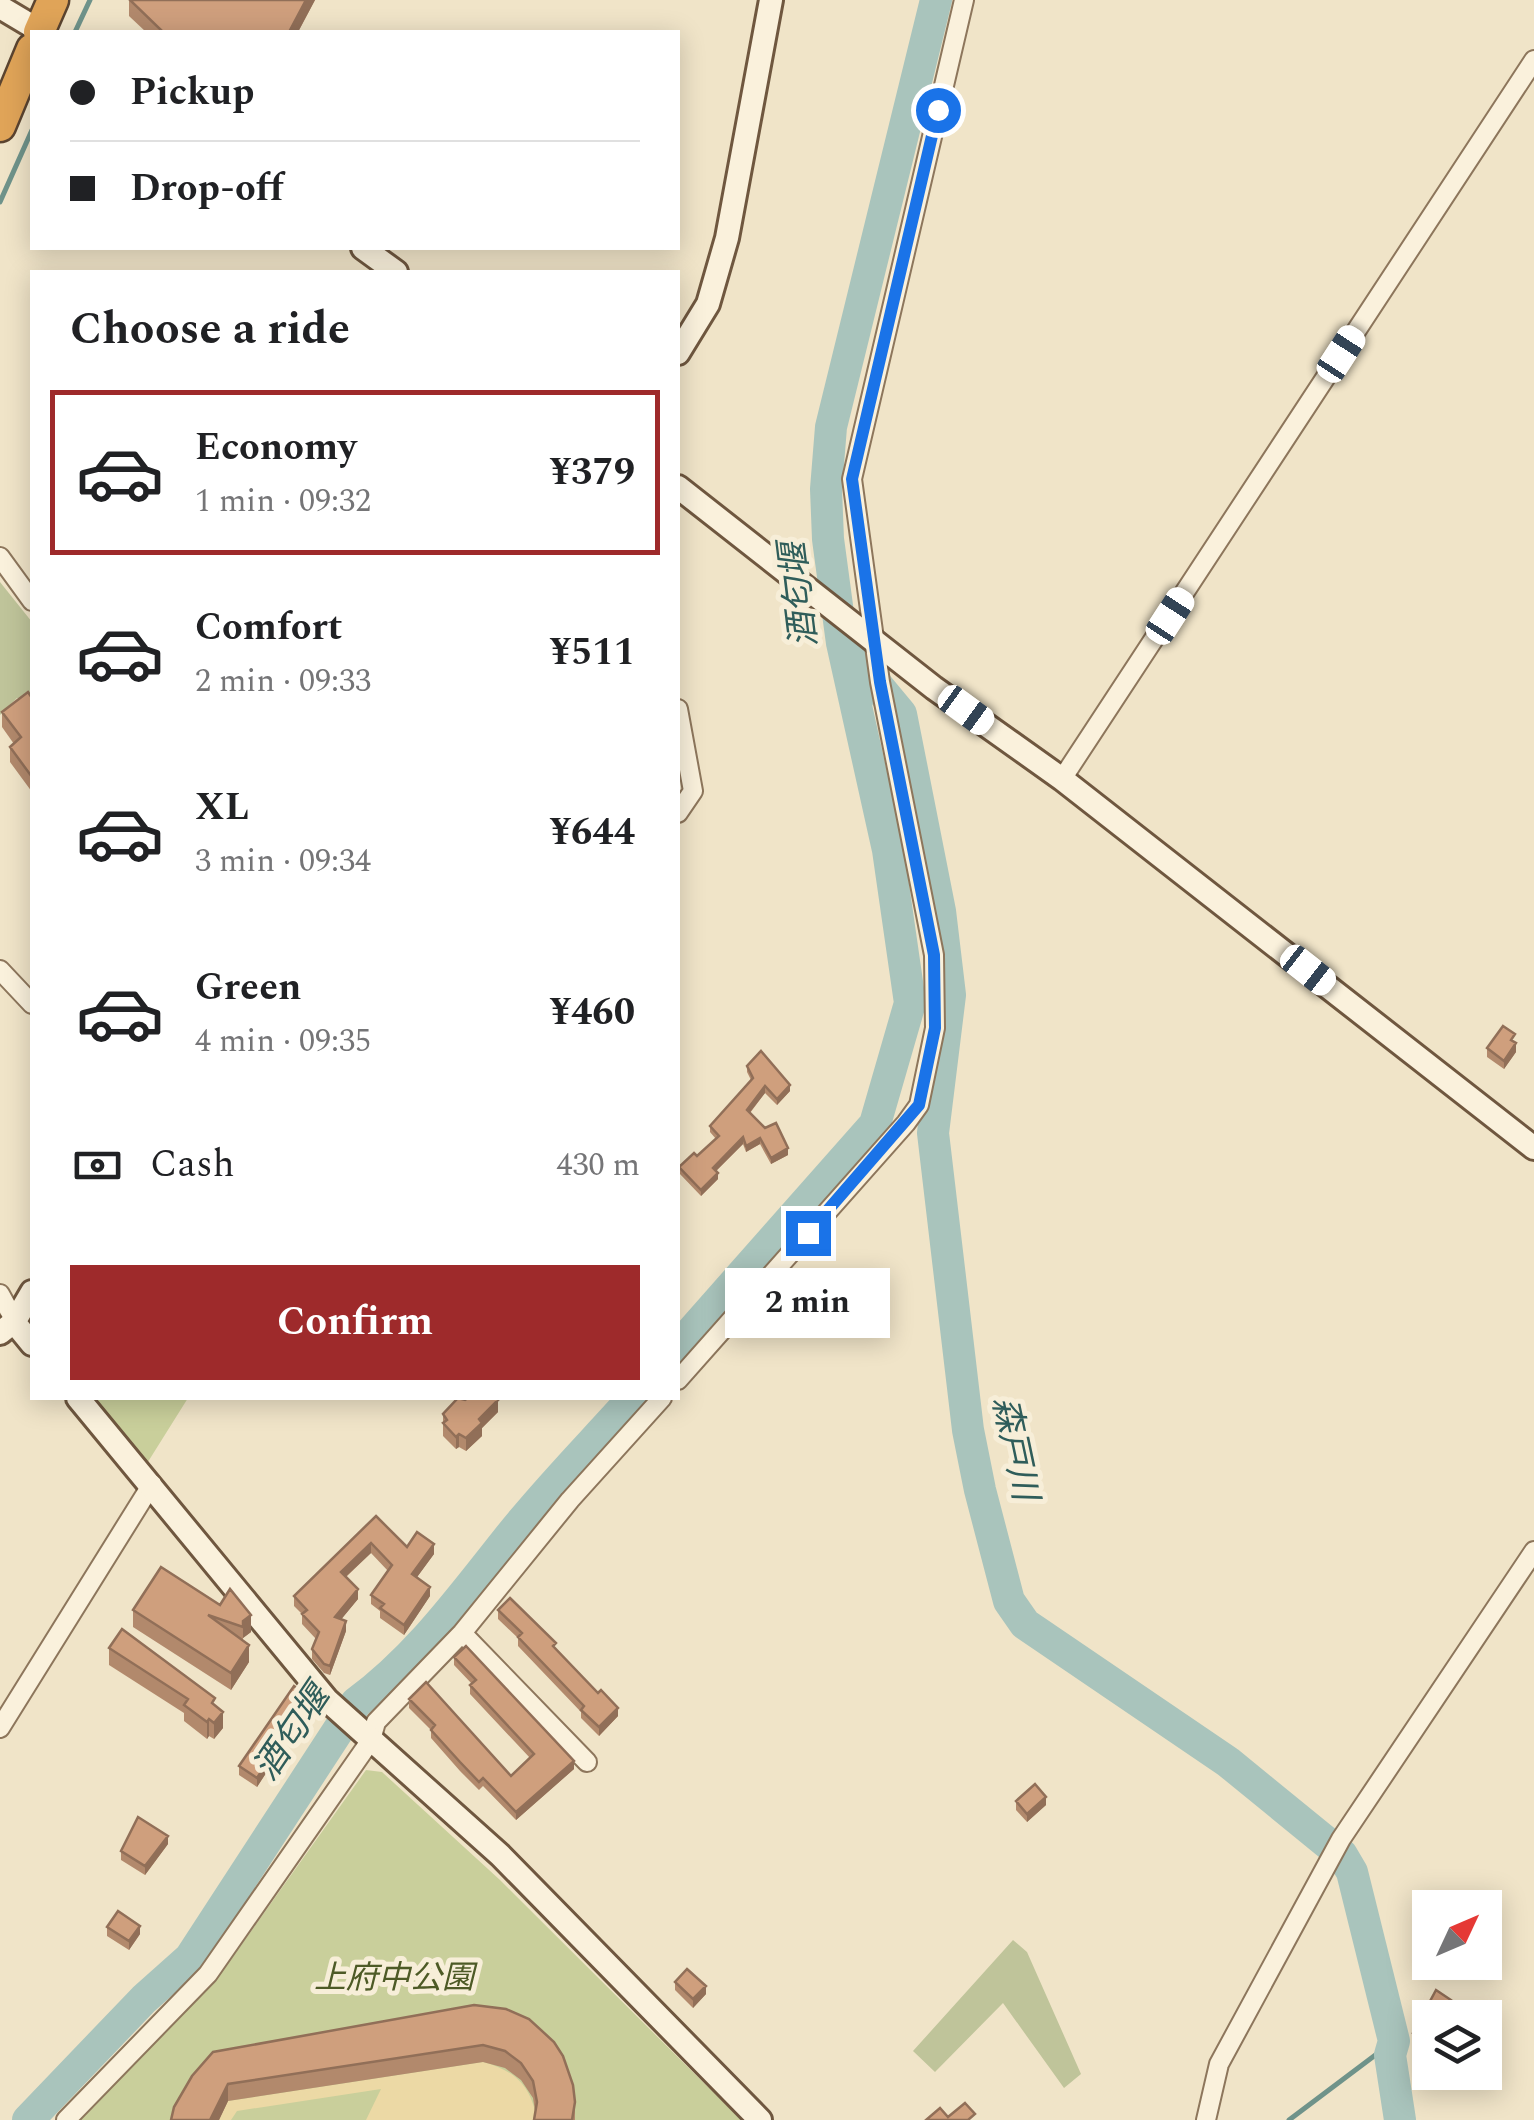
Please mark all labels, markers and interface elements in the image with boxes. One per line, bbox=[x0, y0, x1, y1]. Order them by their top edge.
text: Pickup bbox=[130, 64, 254, 122]
route start bbox=[916, 88, 961, 133]
text: Drop-off bbox=[130, 160, 284, 218]
text: Choose a ride bbox=[70, 295, 350, 364]
car bbox=[1312, 321, 1370, 387]
text: Economy bbox=[195, 419, 356, 477]
icon: car bbox=[75, 428, 165, 518]
text: ¥379 bbox=[550, 444, 635, 502]
text: 1 min · 09:32 bbox=[195, 477, 371, 526]
water label: 酒匂堰 bbox=[766, 534, 832, 650]
car bbox=[1141, 583, 1199, 649]
text: Comfort bbox=[195, 599, 342, 657]
icon: car bbox=[75, 608, 165, 698]
text: ¥511 bbox=[550, 624, 635, 682]
text: 2 min · 09:33 bbox=[195, 657, 371, 706]
car bbox=[933, 680, 999, 740]
text: XL bbox=[195, 779, 249, 837]
icon: car bbox=[75, 788, 165, 878]
text: ¥644 bbox=[550, 804, 635, 862]
text: 3 min · 09:34 bbox=[195, 837, 371, 886]
car bbox=[1275, 940, 1341, 1000]
text: Green bbox=[195, 959, 302, 1017]
icon: car bbox=[75, 968, 165, 1058]
text: ¥460 bbox=[550, 984, 635, 1042]
text: 4 min · 09:35 bbox=[195, 1017, 371, 1066]
text: Cash bbox=[150, 1136, 235, 1194]
icon: cash bbox=[70, 1138, 125, 1193]
text: 430 m bbox=[556, 1141, 640, 1190]
route end bbox=[786, 1211, 831, 1256]
button: Confirm bbox=[70, 1265, 640, 1380]
callout: 2 min bbox=[726, 1268, 890, 1338]
text: 2 min bbox=[765, 1278, 850, 1327]
water label: 森戸川 bbox=[978, 1391, 1052, 1509]
water label: 酒匂堰 bbox=[241, 1670, 347, 1791]
north arrow bbox=[1412, 1890, 1502, 1980]
map controls bbox=[1412, 1890, 1502, 2090]
park label: 上府中公園 bbox=[314, 1954, 478, 2003]
button: layers bbox=[1412, 2000, 1502, 2090]

